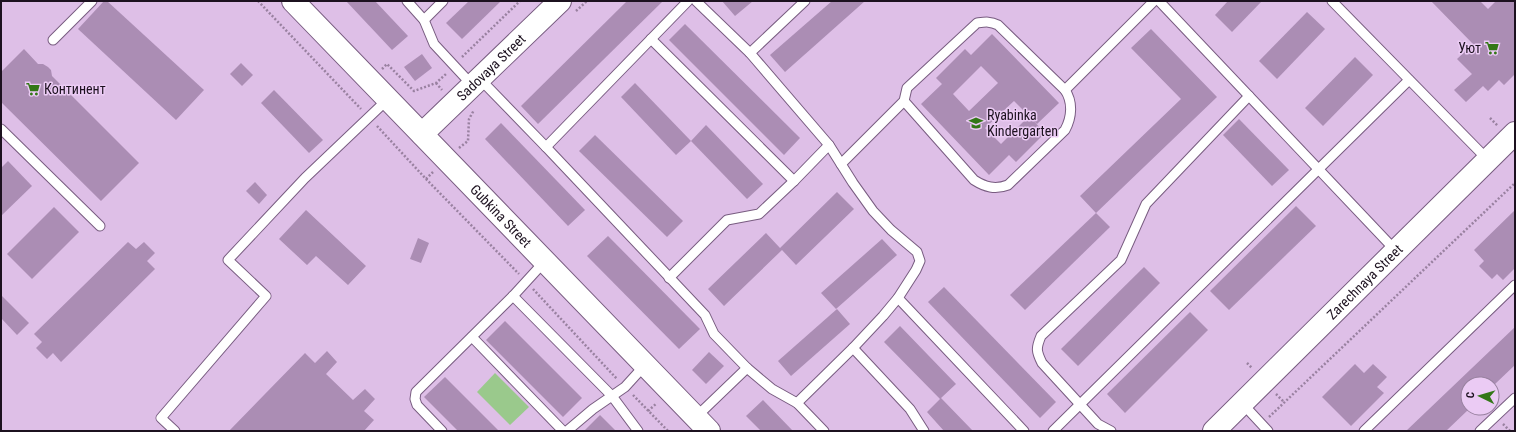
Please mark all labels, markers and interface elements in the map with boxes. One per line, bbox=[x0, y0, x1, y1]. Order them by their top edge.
street label: Sadovaya Street bbox=[454, 31, 529, 104]
place label: Уют bbox=[1458, 40, 1481, 56]
supermarket icon: Уют bbox=[1484, 40, 1500, 56]
supermarket icon: Континент bbox=[25, 81, 41, 97]
place label: Континент bbox=[44, 81, 106, 97]
place label: Ryabinka Kindergarten bbox=[987, 107, 1058, 139]
school or university icon: Ryabinka Kindergarten bbox=[968, 115, 984, 131]
street label: Gubkina Street bbox=[467, 181, 535, 251]
street label: Zarechnaya Street bbox=[1324, 241, 1406, 323]
north arrow bbox=[1460, 376, 1500, 416]
text: С bbox=[1464, 391, 1477, 399]

